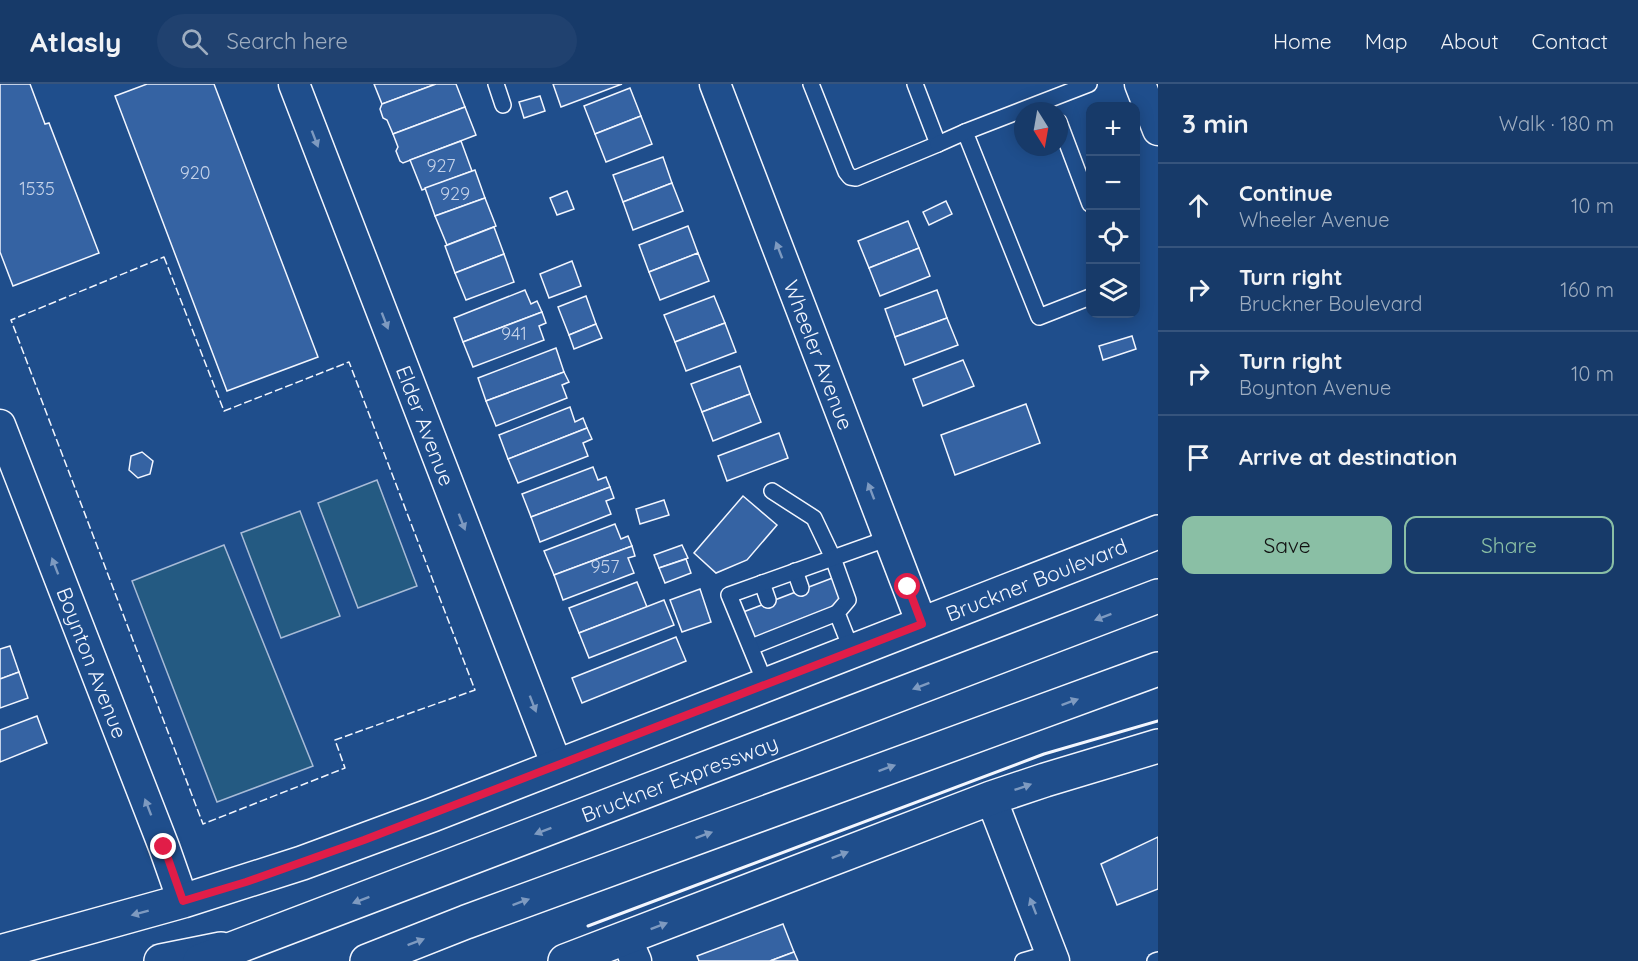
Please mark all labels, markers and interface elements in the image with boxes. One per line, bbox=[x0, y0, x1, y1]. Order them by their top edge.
search box bbox=[157, 14, 577, 68]
text: Atlasly bbox=[30, 24, 121, 59]
icon: search bbox=[178, 25, 211, 58]
text: Search here bbox=[226, 27, 348, 55]
text: Home bbox=[1273, 28, 1332, 54]
text: Map bbox=[1365, 28, 1408, 54]
text: About bbox=[1441, 28, 1499, 54]
text: Contact bbox=[1532, 28, 1608, 54]
north arrow bbox=[1014, 102, 1068, 156]
map controls bbox=[1086, 102, 1140, 318]
button: + bbox=[1086, 102, 1140, 156]
text: 3 min bbox=[1182, 107, 1249, 140]
text: Walk · 180 m bbox=[1499, 111, 1614, 136]
one-way arrow bbox=[310, 130, 320, 148]
house number: 927 bbox=[427, 154, 455, 177]
button: − bbox=[1086, 156, 1140, 210]
house number: 920 bbox=[180, 161, 210, 184]
house number: 1535 bbox=[19, 177, 55, 200]
text: Continue bbox=[1239, 179, 1333, 207]
house number: 929 bbox=[440, 182, 470, 205]
icon: ahead bbox=[1182, 189, 1215, 222]
text: 10 m bbox=[1571, 193, 1614, 218]
text: Wheeler Avenue bbox=[1239, 207, 1390, 232]
button: locate bbox=[1086, 210, 1140, 264]
one-way arrow bbox=[773, 240, 783, 258]
text: Turn right bbox=[1239, 263, 1343, 291]
button: layers bbox=[1086, 264, 1140, 318]
icon: right bbox=[1182, 273, 1215, 306]
street label: Wheeler Avenue bbox=[778, 276, 859, 433]
text: 160 m bbox=[1560, 277, 1614, 302]
text: Bruckner Boulevard bbox=[1239, 291, 1422, 316]
one-way arrow bbox=[380, 312, 390, 330]
house number: 941 bbox=[501, 322, 527, 345]
text: Turn right bbox=[1239, 347, 1343, 375]
icon: right bbox=[1182, 357, 1215, 390]
text: 10 m bbox=[1571, 361, 1614, 386]
street label: Elder Avenue bbox=[391, 362, 461, 489]
text: Boynton Avenue bbox=[1239, 375, 1391, 400]
icon: arrive bbox=[1182, 441, 1215, 474]
text: Arrive at destination bbox=[1239, 443, 1457, 471]
one-way arrow bbox=[866, 481, 876, 499]
one-way arrow bbox=[458, 513, 468, 531]
button: Save bbox=[1182, 516, 1392, 574]
button: Share bbox=[1404, 516, 1614, 574]
street label: Bruckner Boulevard bbox=[942, 532, 1131, 627]
house number: 957 bbox=[590, 555, 620, 578]
one-way arrow bbox=[50, 557, 59, 575]
route start bbox=[894, 573, 920, 599]
street label: Boynton Avenue bbox=[51, 583, 133, 742]
one-way arrow bbox=[1094, 612, 1112, 622]
one-way arrow bbox=[912, 682, 930, 692]
one-way arrow bbox=[528, 695, 538, 713]
one-way arrow bbox=[1061, 696, 1079, 706]
street label: Bruckner Expressway bbox=[577, 729, 781, 828]
one-way arrow bbox=[878, 763, 896, 773]
one-way arrow bbox=[1014, 782, 1032, 792]
one-way arrow bbox=[143, 798, 152, 816]
one-way arrow bbox=[534, 827, 552, 836]
one-way arrow bbox=[695, 830, 713, 840]
route end bbox=[150, 833, 176, 859]
one-way arrow bbox=[832, 850, 850, 860]
one-way arrow bbox=[351, 896, 369, 906]
one-way arrow bbox=[512, 897, 530, 907]
one-way arrow bbox=[1028, 897, 1038, 915]
one-way arrow bbox=[131, 909, 149, 918]
one-way arrow bbox=[650, 920, 668, 930]
one-way arrow bbox=[408, 936, 426, 946]

